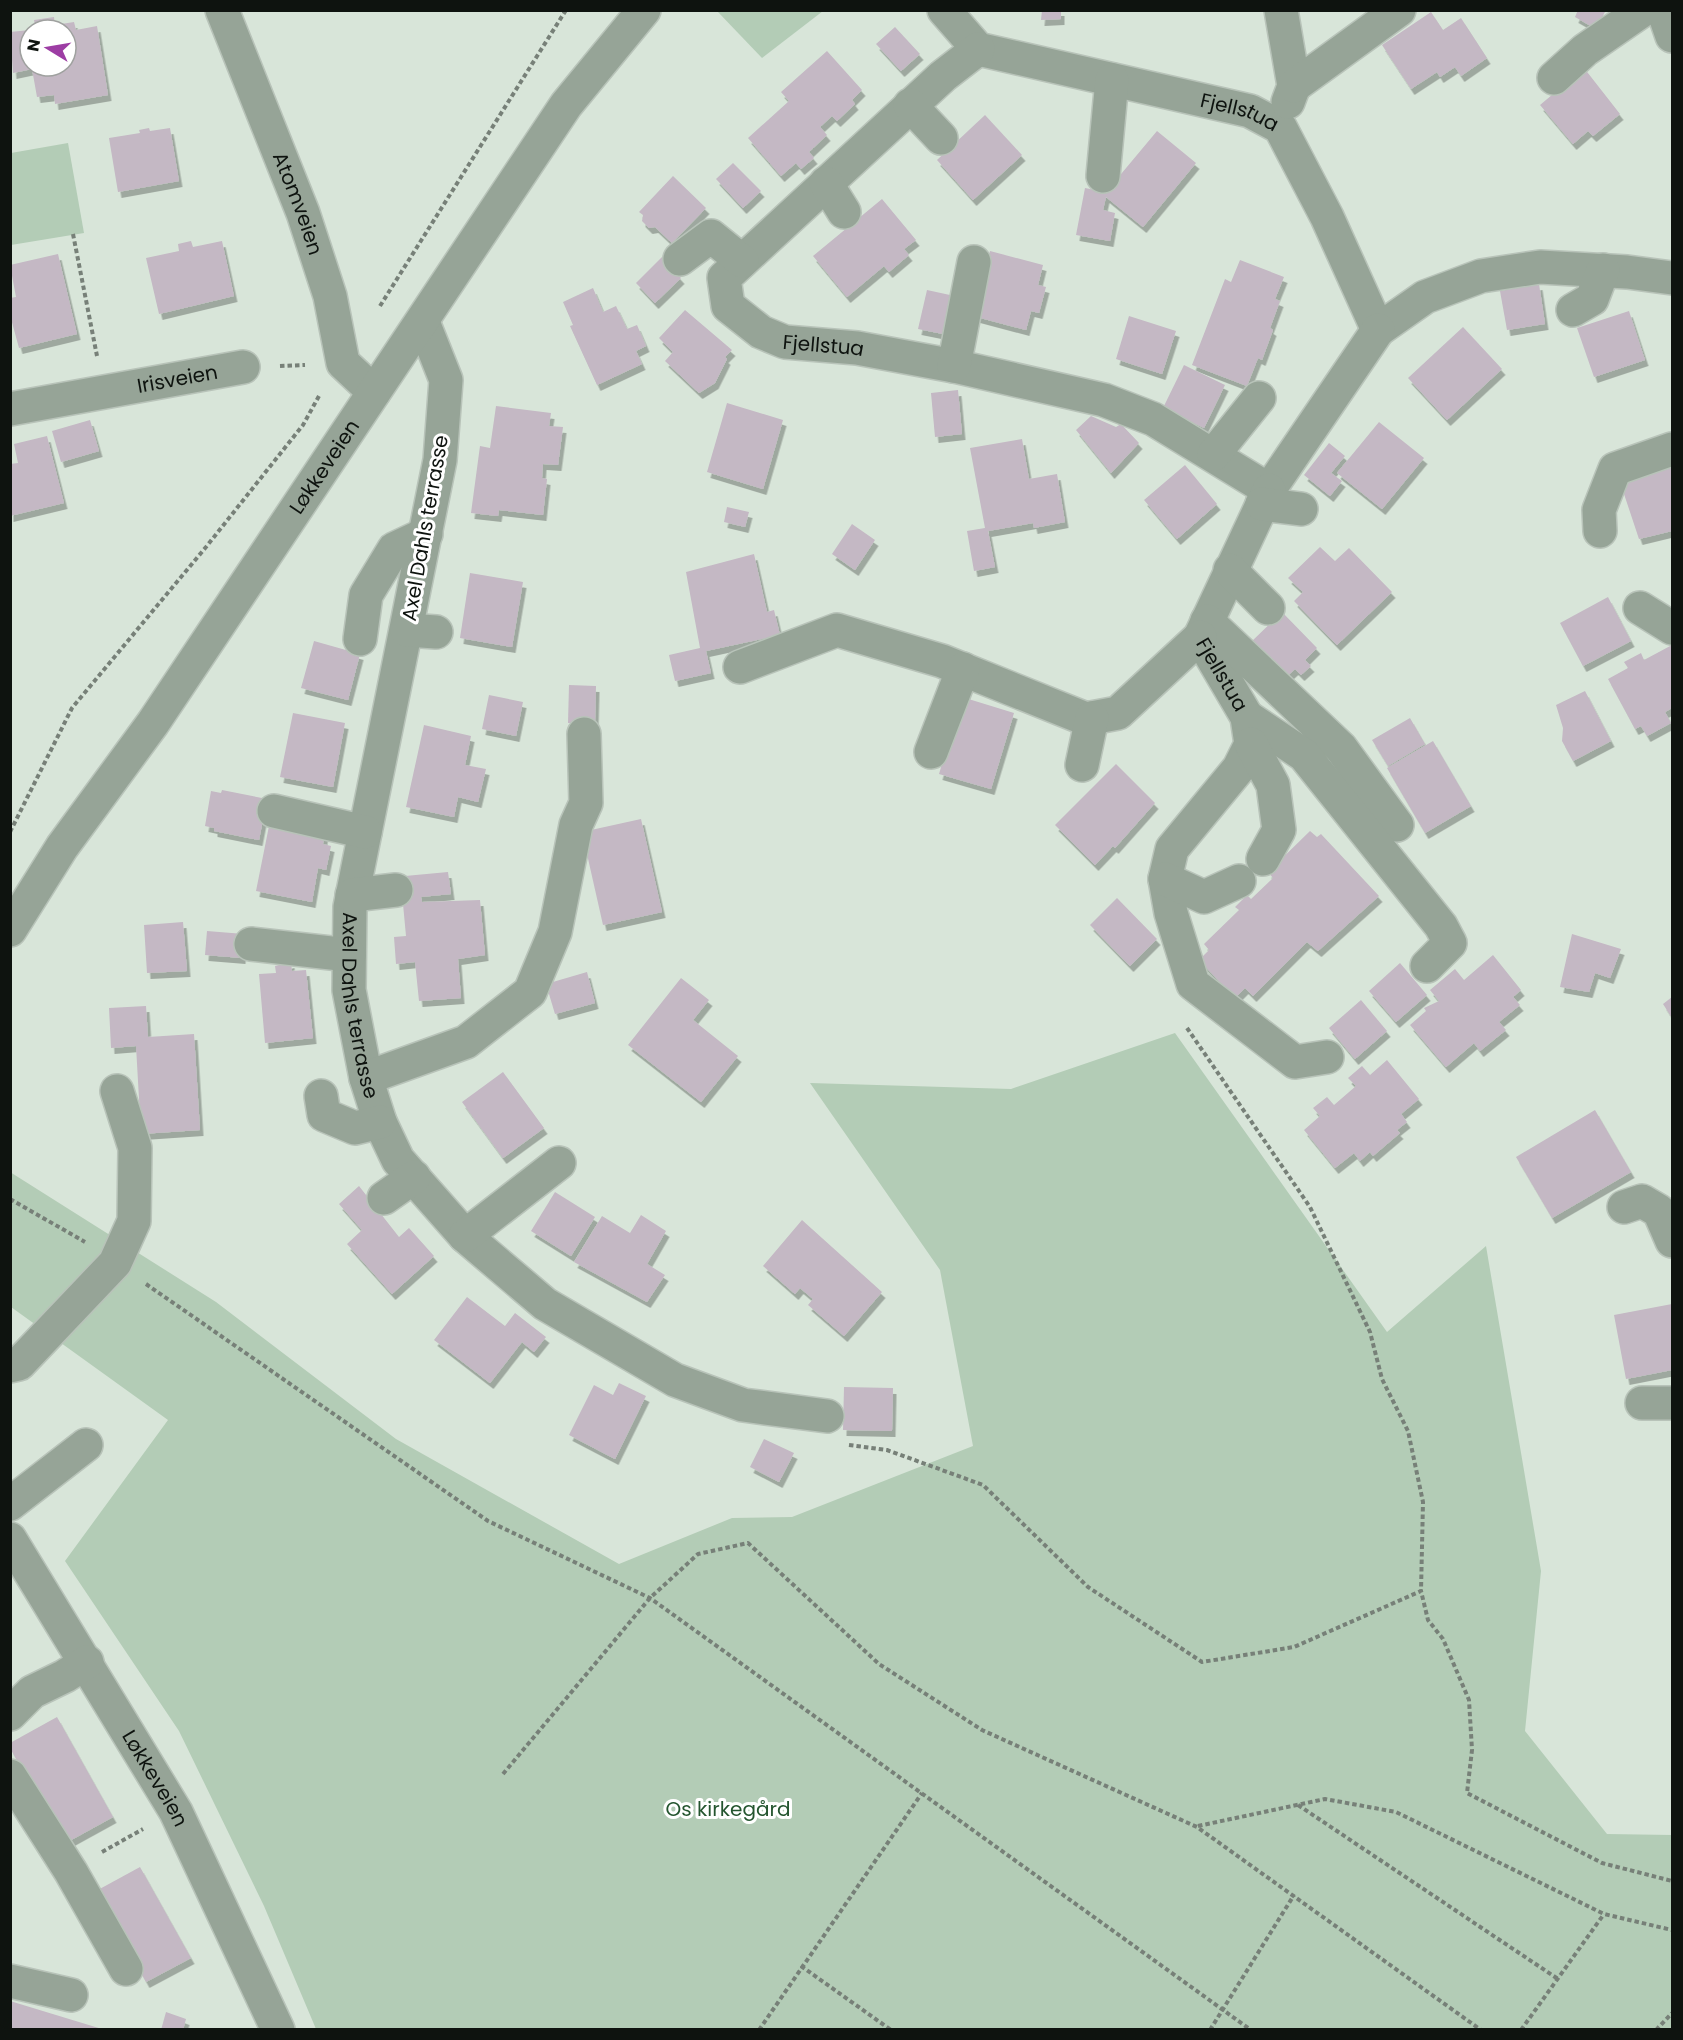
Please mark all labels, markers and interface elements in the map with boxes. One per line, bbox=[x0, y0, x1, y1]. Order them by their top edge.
north arrow bbox=[18, 18, 78, 78]
text: N bbox=[21, 37, 46, 53]
street label: Fjellstua bbox=[1198, 86, 1284, 138]
street label: Atomveien bbox=[266, 148, 330, 259]
street label: Fjellstua bbox=[782, 328, 866, 363]
street label: Irisveien bbox=[135, 358, 220, 400]
street label: Løkkeveien bbox=[283, 414, 366, 520]
street label: Axel Dahls terrasse bbox=[395, 433, 455, 623]
street label: Fjellstua bbox=[1189, 632, 1255, 717]
street label: Axel Dahls terrasse bbox=[334, 912, 386, 1102]
street label: Løkkeveien bbox=[115, 1725, 195, 1831]
park label: Os kirkegård bbox=[666, 1795, 790, 1823]

